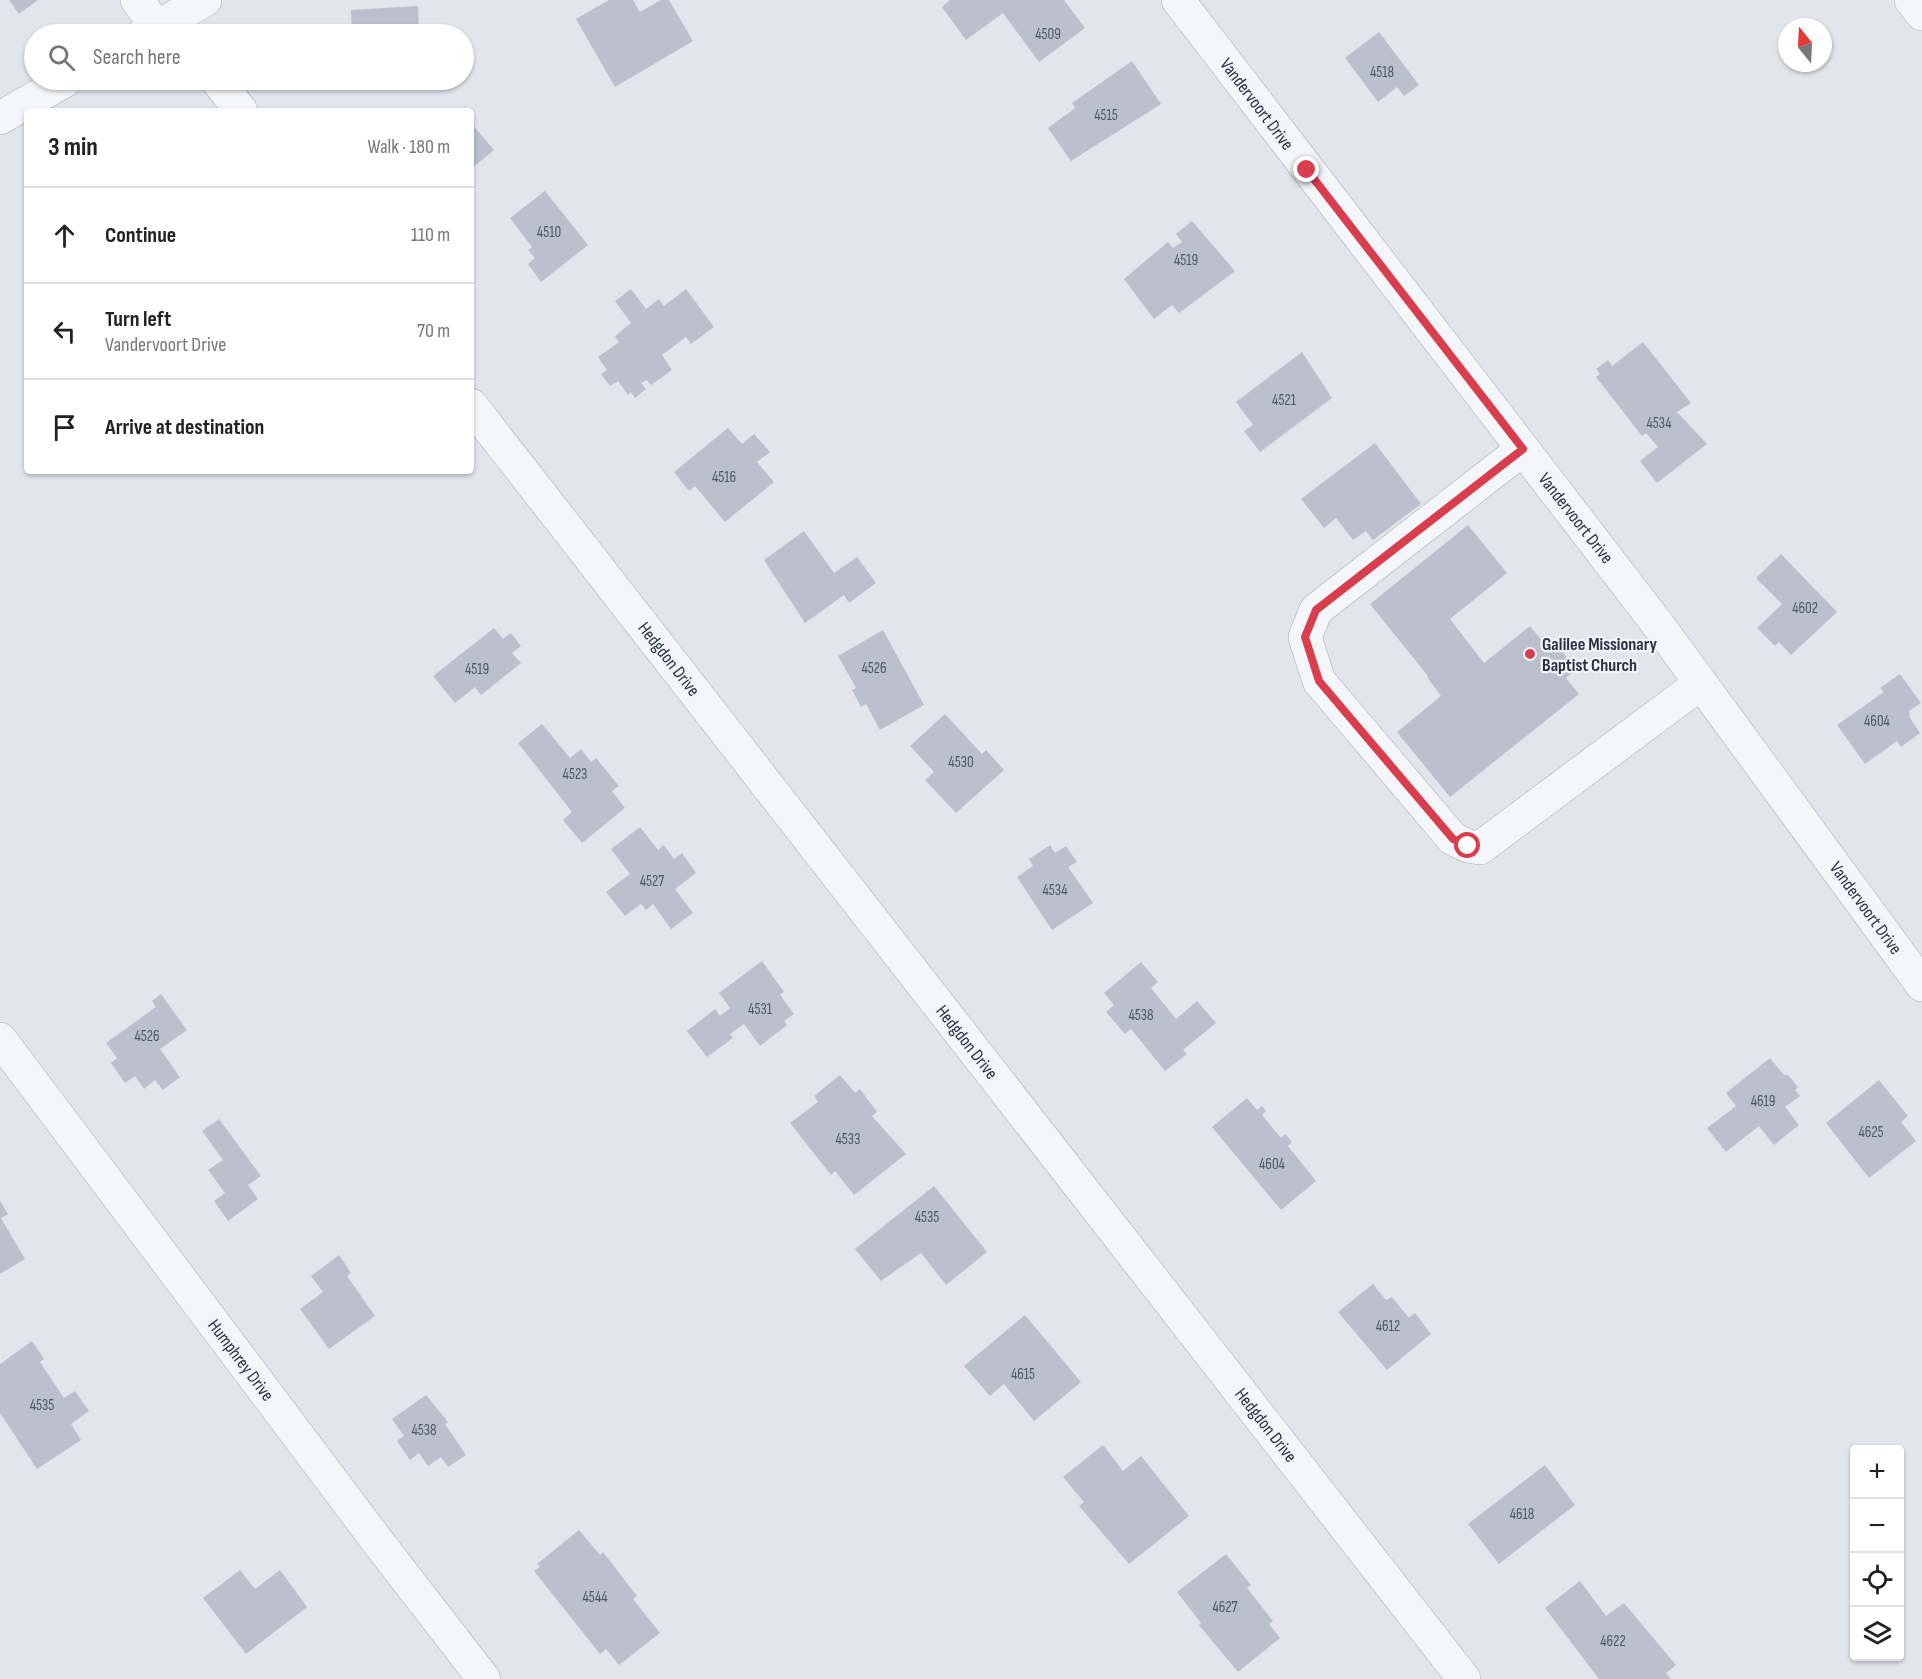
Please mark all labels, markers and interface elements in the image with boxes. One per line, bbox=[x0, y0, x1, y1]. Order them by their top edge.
north arrow bbox=[1778, 18, 1832, 72]
search box bbox=[24, 24, 474, 90]
house number: 4509 bbox=[1035, 25, 1061, 44]
icon: search bbox=[45, 41, 78, 74]
text: Search here bbox=[93, 44, 180, 71]
street label: Vandervoort Drive bbox=[1215, 54, 1298, 154]
house number: 4518 bbox=[1370, 63, 1394, 82]
house number: 4515 bbox=[1094, 106, 1118, 125]
text: 3 min bbox=[48, 132, 98, 163]
text: Walk · 180 m bbox=[367, 135, 450, 159]
route end bbox=[1293, 156, 1319, 182]
icon: ahead bbox=[48, 219, 81, 252]
text: Continue bbox=[105, 222, 176, 249]
text: 110 m bbox=[411, 223, 450, 247]
house number: 4510 bbox=[537, 223, 561, 242]
house number: 4519 bbox=[1174, 251, 1198, 270]
text: Turn left bbox=[105, 306, 171, 333]
icon: left bbox=[48, 315, 81, 348]
text: 70 m bbox=[417, 319, 450, 343]
text: Vandervoort Drive bbox=[105, 333, 226, 357]
house number: 4521 bbox=[1272, 391, 1297, 410]
icon: arrive bbox=[48, 411, 81, 444]
text: Arrive at destination bbox=[105, 414, 264, 441]
house number: 4534 bbox=[1647, 414, 1671, 433]
house number: 4516 bbox=[712, 468, 736, 487]
street label: Vandervoort Drive bbox=[1534, 469, 1617, 568]
house number: 4602 bbox=[1792, 599, 1818, 618]
street label: Hedgdon Drive bbox=[633, 618, 704, 700]
place label: Galilee Missionary Baptist Church bbox=[1542, 634, 1657, 676]
marker: Galilee Missionary Baptist Church bbox=[1523, 647, 1537, 661]
house number: 4526 bbox=[861, 659, 887, 678]
house number: 4519 bbox=[465, 660, 489, 679]
house number: 4604 bbox=[1864, 712, 1890, 731]
house number: 4530 bbox=[948, 753, 974, 772]
house number: 4523 bbox=[563, 765, 587, 784]
route start bbox=[1454, 832, 1480, 858]
street label: Vandervoort Drive bbox=[1825, 858, 1906, 959]
house number: 4527 bbox=[640, 872, 664, 891]
house number: 4534 bbox=[1043, 881, 1067, 900]
house number: 4531 bbox=[748, 1000, 773, 1019]
street label: Hedgdon Drive bbox=[931, 1001, 1002, 1083]
house number: 4538 bbox=[1128, 1006, 1154, 1025]
house number: 4526 bbox=[134, 1027, 160, 1046]
house number: 4619 bbox=[1751, 1092, 1775, 1111]
house number: 4625 bbox=[1858, 1123, 1884, 1142]
house number: 4533 bbox=[836, 1130, 860, 1149]
house number: 4604 bbox=[1259, 1155, 1285, 1174]
house number: 4535 bbox=[915, 1208, 939, 1227]
street label: Humphrey Drive bbox=[203, 1315, 278, 1405]
house number: 4612 bbox=[1376, 1317, 1400, 1336]
house number: 4615 bbox=[1011, 1365, 1035, 1384]
street label: Hedgdon Drive bbox=[1230, 1384, 1301, 1466]
house number: 4535 bbox=[30, 1396, 54, 1415]
house number: 4538 bbox=[411, 1421, 437, 1440]
map controls bbox=[1850, 1445, 1904, 1661]
button: + bbox=[1850, 1445, 1904, 1499]
button: − bbox=[1850, 1499, 1904, 1553]
house number: 4618 bbox=[1510, 1505, 1534, 1524]
button: locate bbox=[1850, 1553, 1904, 1607]
house number: 4544 bbox=[583, 1588, 607, 1607]
house number: 4627 bbox=[1212, 1598, 1238, 1617]
button: layers bbox=[1850, 1607, 1904, 1661]
house number: 4622 bbox=[1600, 1632, 1626, 1651]

